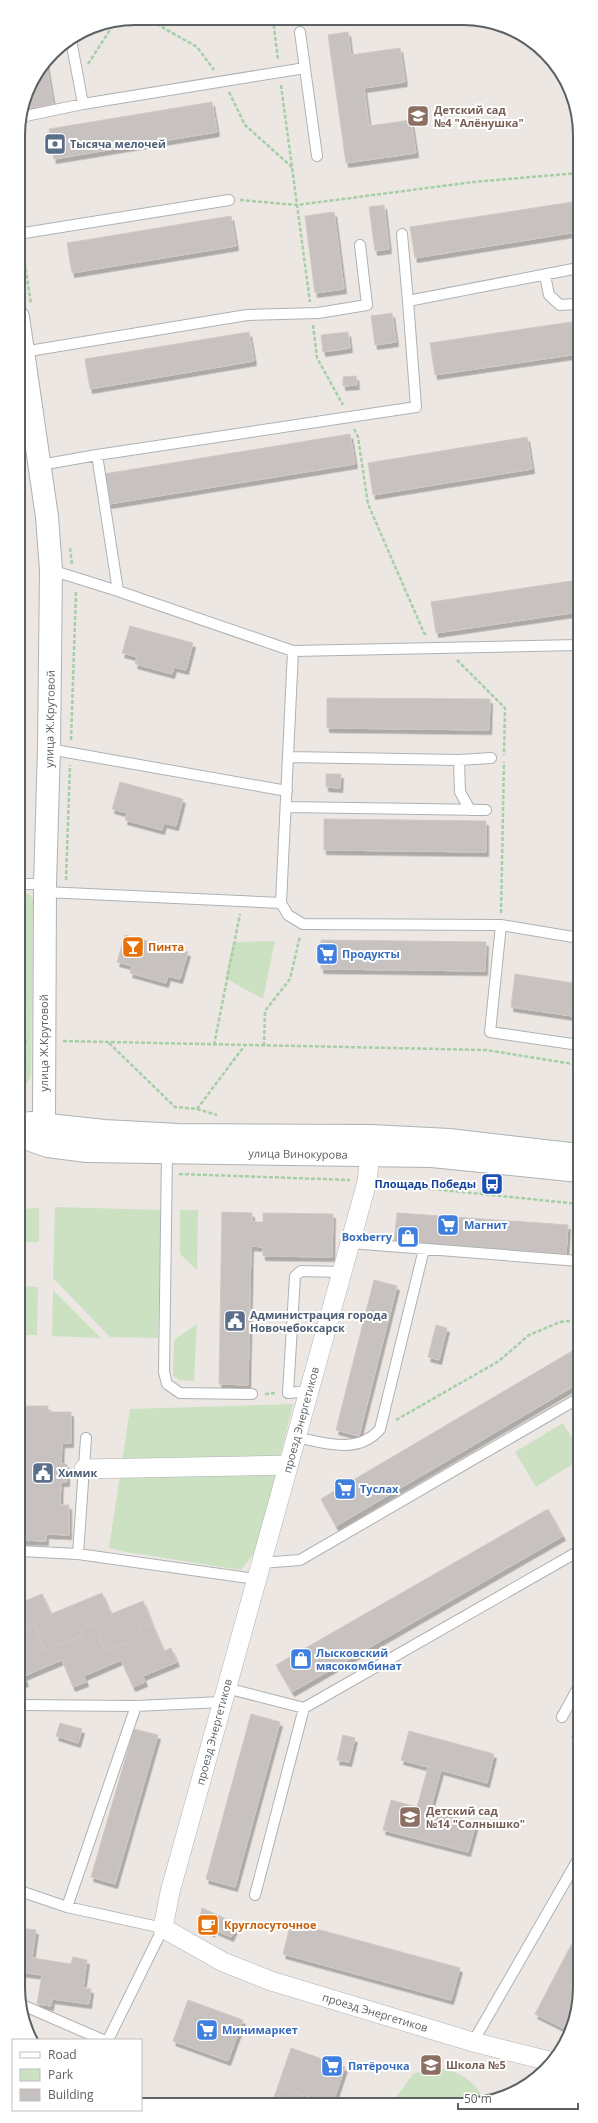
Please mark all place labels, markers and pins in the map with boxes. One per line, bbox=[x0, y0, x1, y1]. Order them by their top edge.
place label: Детский сад №4 "Алёнушка" bbox=[434, 102, 524, 130]
school or university icon: Детский сад №4 "Алёнушка" bbox=[405, 103, 431, 129]
bank icon: Тысяча мелочей bbox=[42, 131, 68, 157]
place label: Тысяча мелочей bbox=[70, 136, 166, 151]
bar icon: Пинта bbox=[120, 934, 146, 960]
place label: Пинта bbox=[148, 939, 184, 954]
supermarket icon: Продукты bbox=[314, 941, 340, 967]
place label: Продукты bbox=[342, 946, 400, 961]
bus stop icon: Площадь Победы bbox=[479, 1171, 505, 1197]
place label: Площадь Победы bbox=[375, 1176, 476, 1191]
supermarket icon: Магнит bbox=[435, 1212, 461, 1238]
place label: Магнит bbox=[464, 1217, 508, 1232]
shop icon: Boxberry bbox=[395, 1224, 421, 1250]
place label: Boxberry bbox=[342, 1229, 393, 1244]
place label: Администрация города Новочебоксарск bbox=[250, 1307, 387, 1335]
public building icon: Администрация города Новочебоксарск bbox=[222, 1308, 248, 1334]
public building icon: Химик bbox=[30, 1460, 56, 1486]
place label: Химик bbox=[58, 1465, 97, 1480]
supermarket icon: Туслах bbox=[332, 1476, 358, 1502]
place label: Туслах bbox=[360, 1481, 399, 1496]
place label: Лысковский мясокомбинат bbox=[316, 1645, 402, 1673]
shop icon: Лысковский мясокомбинат bbox=[288, 1646, 314, 1672]
place label: Детский сад №14 "Солнышко" bbox=[426, 1803, 525, 1831]
school or university icon: Детский сад №14 "Солнышко" bbox=[397, 1804, 423, 1830]
cafe icon: Круглосуточное bbox=[195, 1912, 221, 1938]
place label: Круглосуточное bbox=[224, 1917, 317, 1932]
supermarket icon: Минимаркет bbox=[194, 2017, 220, 2043]
place label: Минимаркет bbox=[222, 2022, 298, 2037]
school or university icon: Школа №5 bbox=[418, 2052, 444, 2078]
supermarket icon: Пятёрочка bbox=[319, 2053, 345, 2079]
place label: Школа №5 bbox=[446, 2057, 506, 2072]
place label: Пятёрочка bbox=[348, 2058, 410, 2073]

